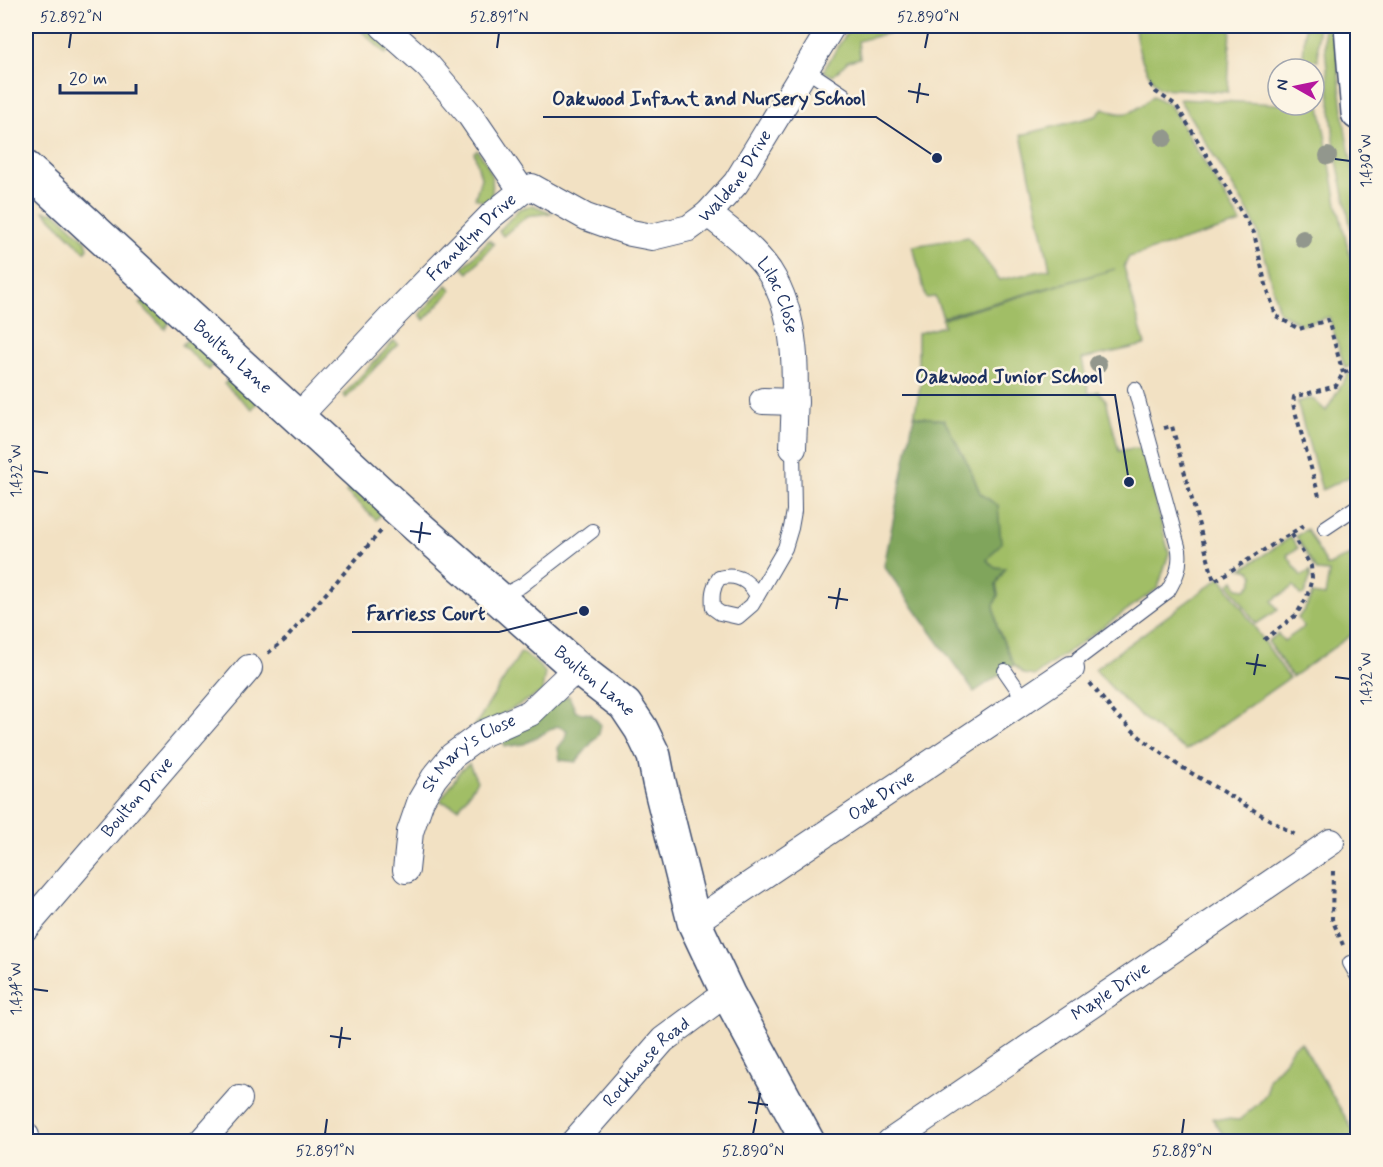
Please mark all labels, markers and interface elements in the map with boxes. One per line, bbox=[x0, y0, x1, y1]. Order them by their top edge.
text: 52.892°N bbox=[40, 8, 102, 28]
text: 52.891°N bbox=[470, 8, 528, 28]
text: 52.890°N bbox=[897, 8, 959, 28]
scale bar bbox=[60, 57, 136, 95]
north arrow bbox=[1266, 57, 1326, 117]
text: 20 m bbox=[69, 67, 107, 91]
text: N bbox=[1271, 78, 1294, 92]
callout: Oakwood Infant and Nursery School bbox=[543, 79, 876, 117]
text: Oakwood Infant and Nursery School bbox=[552, 86, 866, 113]
street label: Waldene Drive bbox=[694, 125, 778, 229]
text: 1.430°W bbox=[1357, 135, 1377, 188]
street label: Franklyn Drive bbox=[421, 188, 522, 287]
street label: Lilac Close bbox=[751, 252, 803, 335]
street label: Boulton Lane bbox=[188, 315, 277, 400]
callout: Oakwood Junior School bbox=[902, 357, 1115, 395]
text: Oakwood Junior School bbox=[915, 364, 1103, 391]
text: 1.432°W bbox=[7, 445, 27, 497]
callout: Farriess Court bbox=[352, 594, 499, 632]
text: Farriess Court bbox=[366, 601, 486, 628]
street label: Boulton Lane bbox=[548, 641, 641, 721]
text: 1.432°W bbox=[1357, 653, 1377, 705]
street label: St Mary's Close bbox=[416, 709, 520, 797]
street label: Boulton Drive bbox=[96, 752, 179, 843]
street label: Oak Drive bbox=[844, 765, 920, 827]
street label: Maple Drive bbox=[1067, 956, 1155, 1027]
text: 1.434°W bbox=[7, 963, 27, 1015]
street label: Rockhouse Road bbox=[598, 1012, 695, 1112]
text: 52.891°N bbox=[296, 1142, 354, 1162]
text: 52.890°N bbox=[722, 1142, 784, 1162]
text: 52.889°N bbox=[1152, 1142, 1212, 1162]

